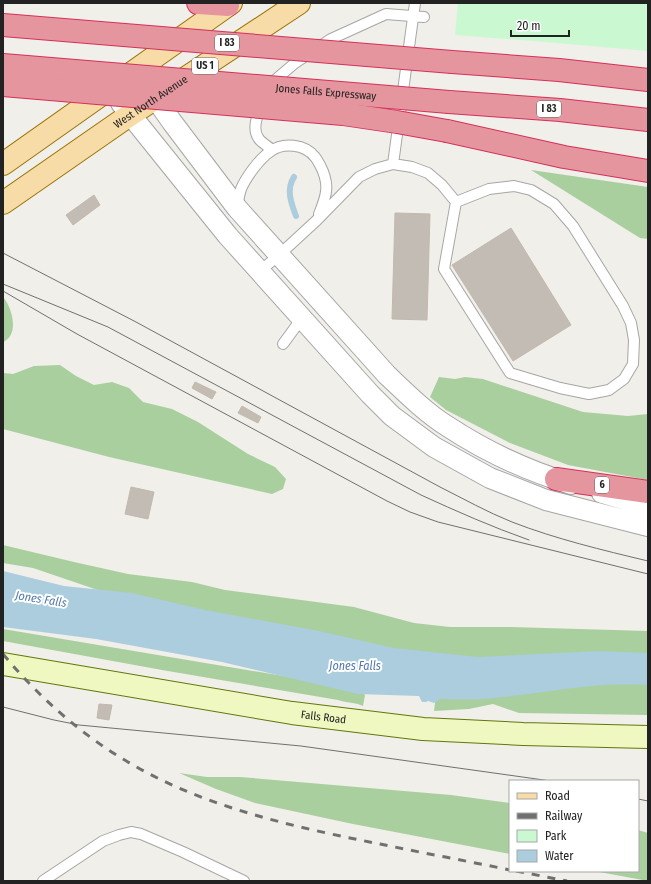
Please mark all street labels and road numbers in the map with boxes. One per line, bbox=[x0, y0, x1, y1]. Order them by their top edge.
road number: I 83 bbox=[215, 35, 239, 51]
road number: US 1 bbox=[192, 58, 218, 74]
street label: West North Avenue bbox=[111, 72, 190, 131]
street label: Jones Falls Expressway bbox=[275, 81, 377, 102]
road number: I 83 bbox=[537, 101, 561, 117]
road number: 6 bbox=[595, 477, 609, 493]
street label: Falls Road bbox=[300, 708, 347, 726]

